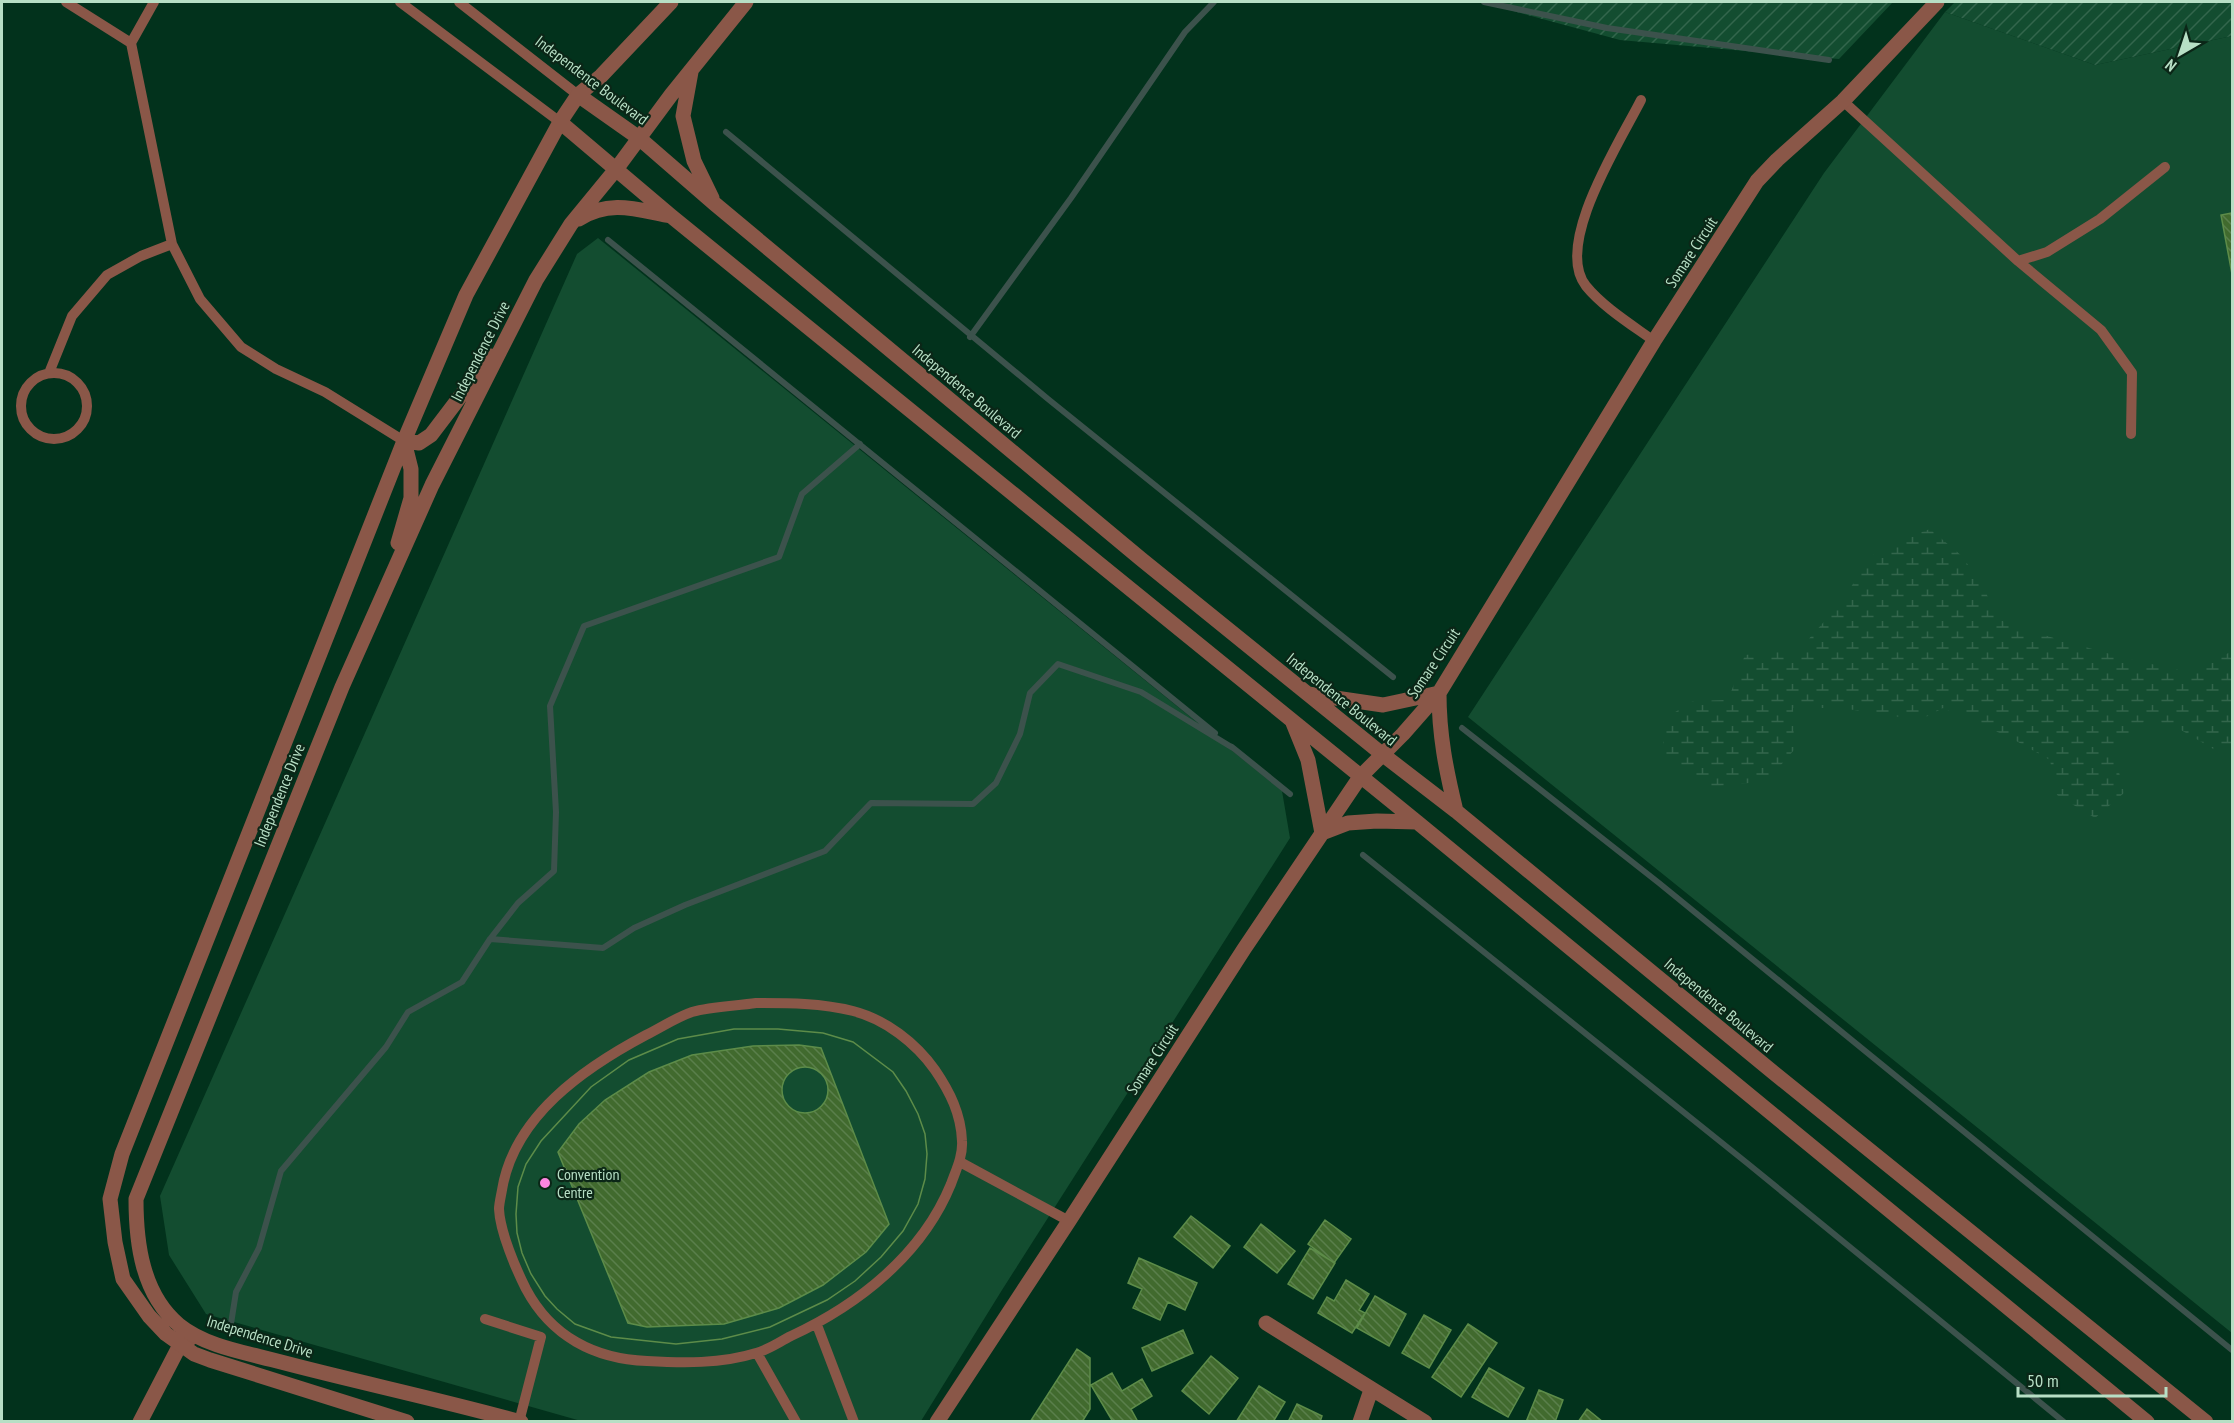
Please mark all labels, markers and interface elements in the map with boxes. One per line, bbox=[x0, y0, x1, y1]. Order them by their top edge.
north arrow bbox=[2150, 24, 2210, 84]
street label: Independence Boulevard bbox=[532, 31, 652, 129]
text: N bbox=[2161, 55, 2180, 76]
street label: Somare Circuit bbox=[1661, 212, 1722, 291]
street label: Independence Drive bbox=[446, 297, 514, 405]
street label: Independence Boulevard bbox=[908, 340, 1026, 442]
street label: Somare Circuit bbox=[1402, 623, 1464, 702]
street label: Independence Boulevard bbox=[1283, 648, 1401, 750]
street label: Independence Drive bbox=[249, 740, 309, 850]
street label: Independence Boulevard bbox=[1660, 954, 1778, 1056]
street label: Somare Circuit bbox=[1122, 1019, 1183, 1098]
place label: Convention Centre bbox=[557, 1164, 619, 1202]
marker: Convention Centre bbox=[538, 1176, 552, 1190]
street label: Independence Drive bbox=[205, 1310, 315, 1362]
scale bar bbox=[2018, 1360, 2166, 1398]
text: 50 m bbox=[2027, 1369, 2059, 1392]

